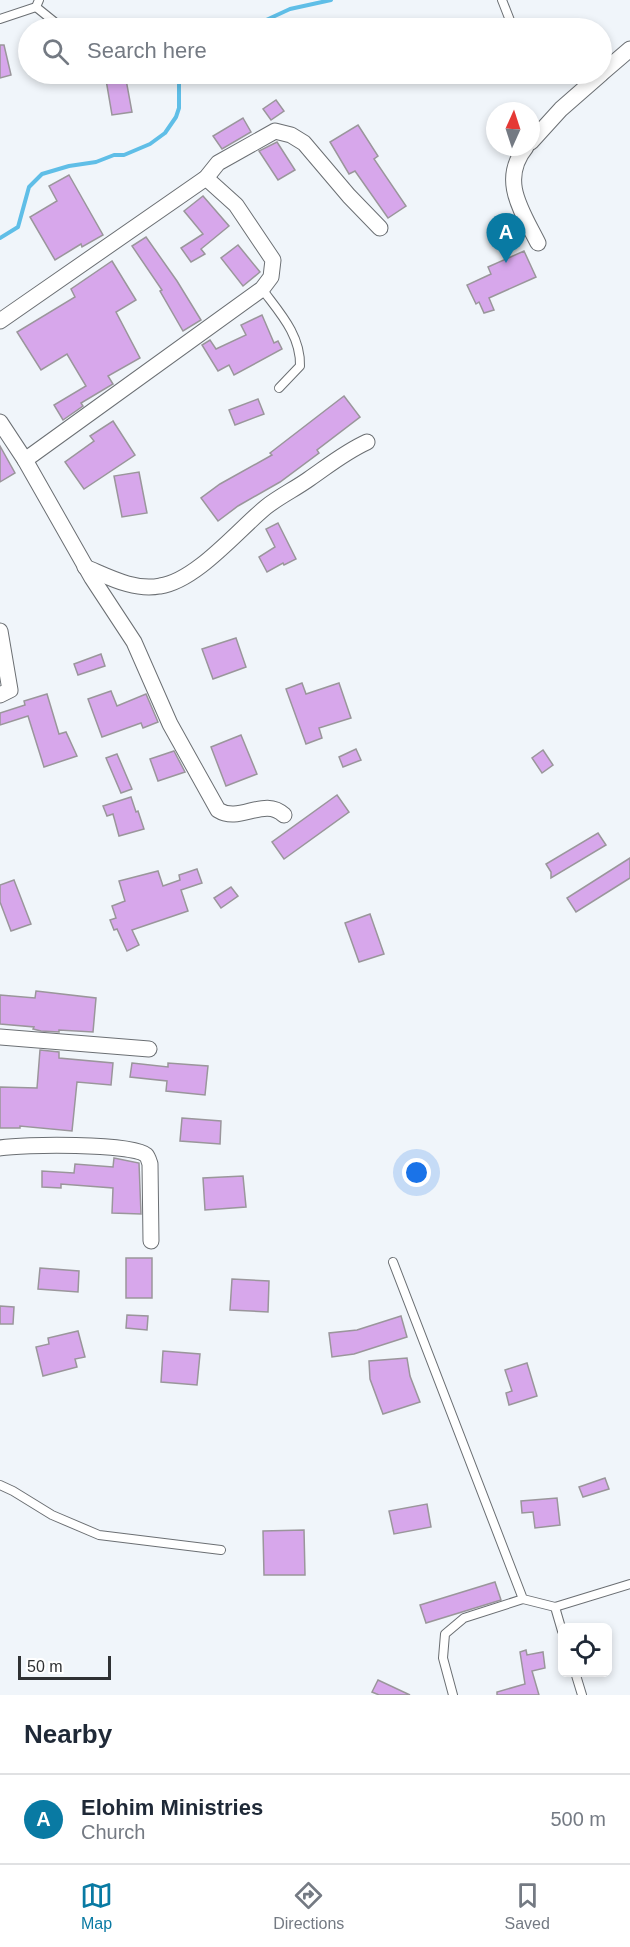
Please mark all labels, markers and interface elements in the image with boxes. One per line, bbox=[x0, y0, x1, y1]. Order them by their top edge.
search box bbox=[18, 18, 612, 84]
icon: search bbox=[39, 35, 72, 68]
text: Search here bbox=[87, 38, 207, 63]
north arrow bbox=[486, 102, 540, 156]
pin: A bbox=[486, 214, 526, 263]
your location bbox=[402, 1158, 431, 1187]
map controls bbox=[558, 1623, 612, 1677]
button: locate bbox=[558, 1623, 612, 1677]
scale bar bbox=[18, 1653, 111, 1680]
text: 50 m bbox=[27, 1658, 63, 1675]
text: Nearby bbox=[24, 1719, 112, 1749]
text: Elohim Ministries bbox=[81, 1795, 263, 1820]
text: A bbox=[36, 1808, 51, 1830]
text: 500 m bbox=[550, 1808, 606, 1830]
text: Church bbox=[81, 1821, 145, 1843]
tab: Map bbox=[80, 1879, 113, 1933]
tab: Directions bbox=[273, 1879, 344, 1933]
tab: Saved bbox=[505, 1879, 550, 1933]

